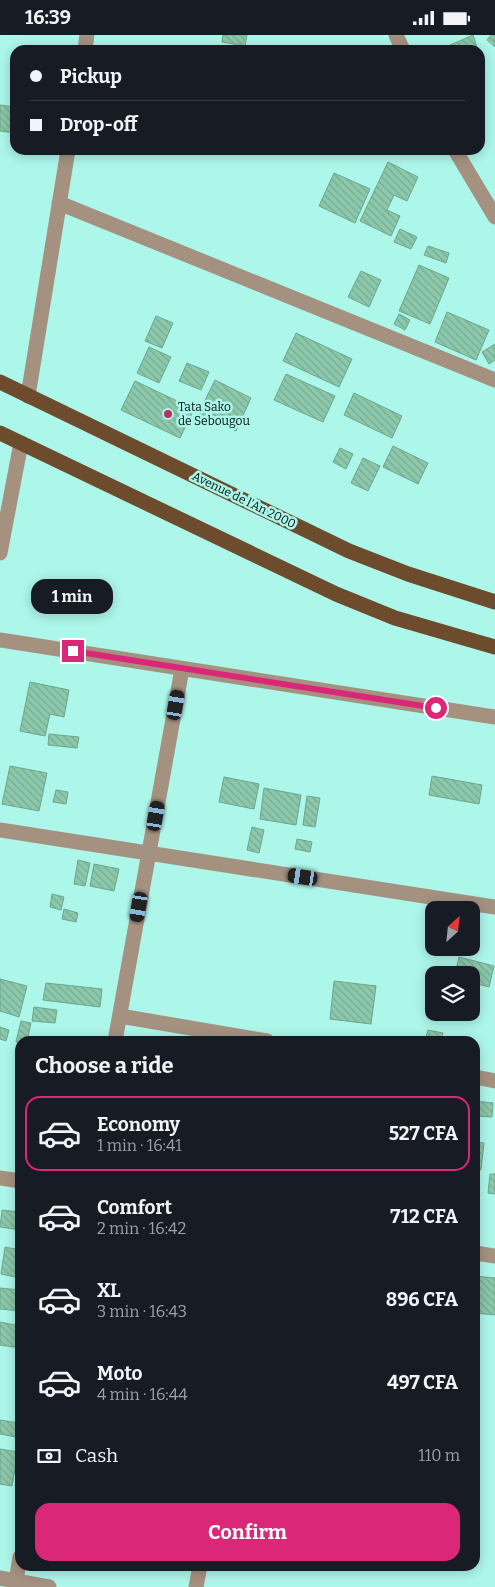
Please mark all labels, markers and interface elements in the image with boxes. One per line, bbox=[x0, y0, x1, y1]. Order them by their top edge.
text: 16:39 bbox=[25, 6, 71, 29]
text: Pickup bbox=[60, 65, 122, 88]
text: Drop-off bbox=[60, 113, 138, 136]
place label: Tata Sako de Sebougou bbox=[178, 400, 250, 428]
marker: Tata Sako de Sebougou bbox=[162, 408, 174, 420]
street label: Avenue de l'An 2000 bbox=[190, 469, 298, 531]
callout: 1 min bbox=[32, 579, 114, 613]
text: 1 min bbox=[52, 587, 92, 606]
route end bbox=[62, 640, 84, 662]
car bbox=[166, 689, 185, 721]
route start bbox=[425, 697, 447, 719]
car bbox=[146, 800, 165, 832]
car bbox=[287, 867, 318, 887]
car bbox=[129, 891, 148, 923]
north arrow bbox=[425, 901, 480, 956]
map controls bbox=[425, 901, 480, 1021]
button: layers bbox=[425, 966, 480, 1021]
text: Choose a ride bbox=[35, 1052, 174, 1079]
icon: car bbox=[37, 1111, 82, 1156]
text: Economy bbox=[97, 1113, 180, 1136]
text: 527 CFA bbox=[389, 1122, 458, 1145]
text: 1 min · 16:41 bbox=[97, 1136, 182, 1155]
icon: car bbox=[37, 1194, 82, 1239]
text: Comfort bbox=[97, 1196, 172, 1219]
text: 712 CFA bbox=[390, 1205, 458, 1228]
text: 2 min · 16:42 bbox=[97, 1219, 186, 1238]
icon: car bbox=[37, 1277, 82, 1322]
text: XL bbox=[97, 1279, 121, 1302]
text: 896 CFA bbox=[386, 1288, 458, 1311]
text: 3 min · 16:43 bbox=[97, 1302, 187, 1321]
icon: car bbox=[37, 1360, 82, 1405]
text: Moto bbox=[97, 1362, 143, 1385]
text: 497 CFA bbox=[387, 1371, 458, 1394]
text: 4 min · 16:44 bbox=[97, 1385, 188, 1404]
icon: cash bbox=[35, 1442, 63, 1470]
text: Cash bbox=[75, 1444, 118, 1467]
text: 110 m bbox=[418, 1446, 460, 1465]
button: Confirm bbox=[35, 1503, 460, 1561]

